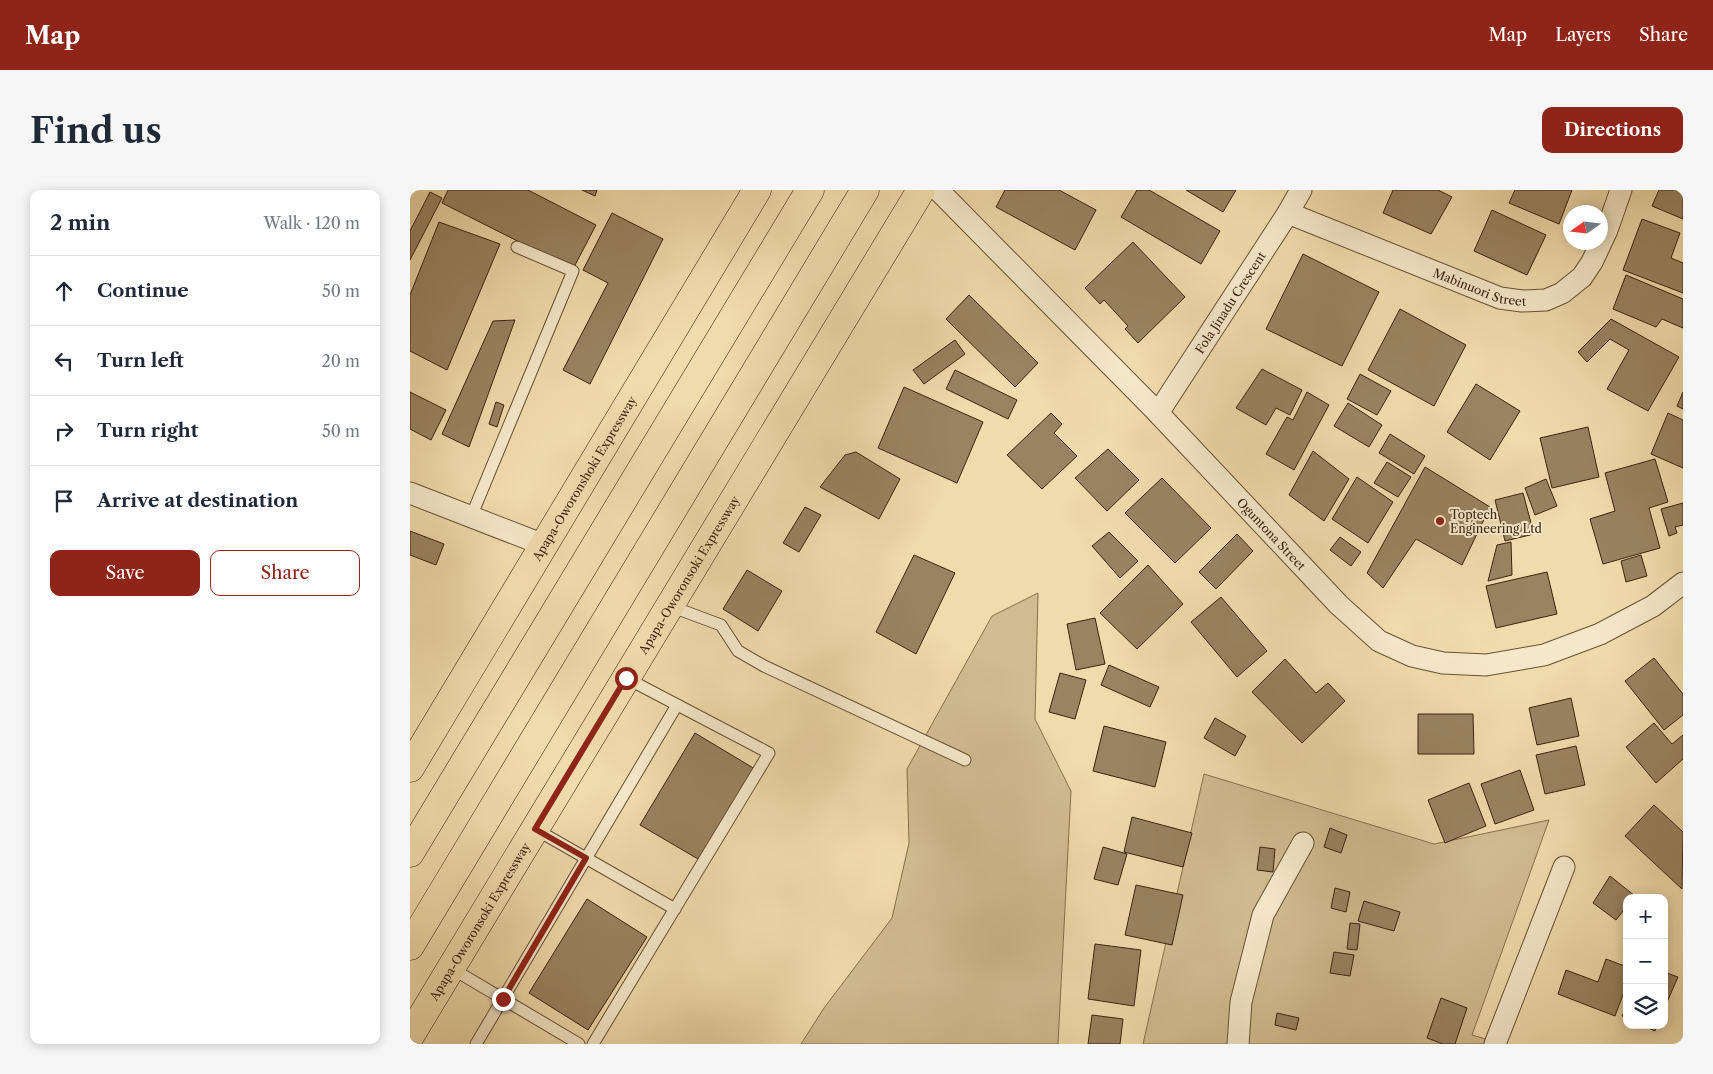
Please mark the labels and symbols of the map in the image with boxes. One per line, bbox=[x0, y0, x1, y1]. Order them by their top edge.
north arrow bbox=[1563, 205, 1608, 250]
street label: Fola Jinadu Crescent bbox=[1191, 248, 1269, 356]
street label: Mabinuori Street bbox=[1431, 265, 1527, 308]
street label: Apapa-Oworonshoki Expressway bbox=[528, 393, 639, 564]
street label: Apapa-Oworonsoki Expressway bbox=[635, 493, 742, 657]
street label: Oguntona Street bbox=[1234, 494, 1310, 573]
place label: Toptech Engineering Ltd bbox=[1450, 507, 1543, 536]
marker: Toptech Engineering Ltd bbox=[1434, 515, 1446, 527]
route start bbox=[615, 667, 638, 690]
street label: Apapa-Oworonsoki Expressway bbox=[425, 839, 533, 1004]
route end bbox=[492, 988, 515, 1011]

